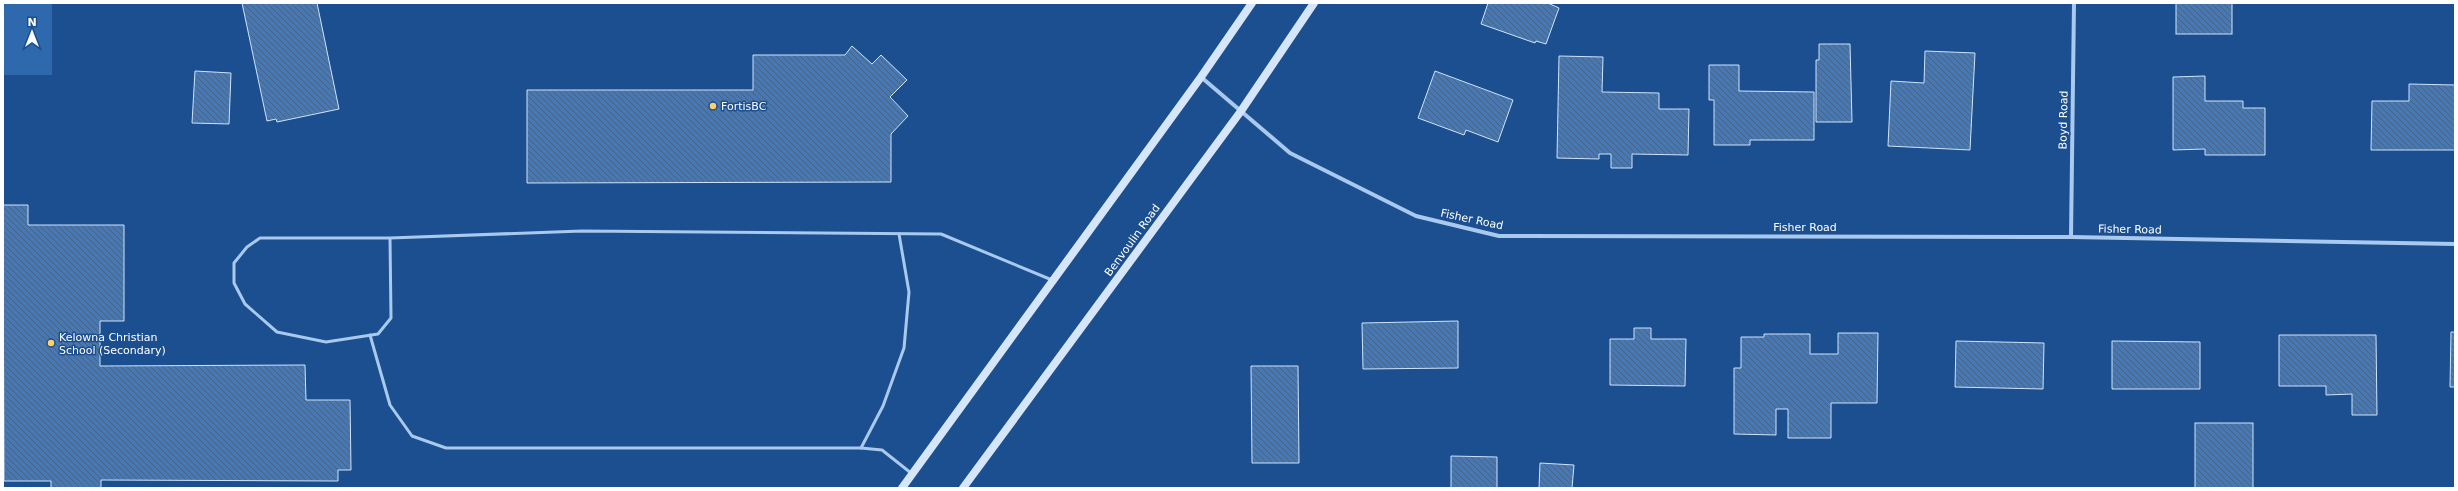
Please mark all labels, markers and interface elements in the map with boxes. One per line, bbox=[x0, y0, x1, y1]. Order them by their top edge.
north arrow bbox=[12, 12, 52, 52]
text: N bbox=[27, 16, 37, 29]
street label: Boyd Road bbox=[2056, 90, 2071, 150]
place label: FortisBC bbox=[721, 100, 767, 113]
marker: FortisBC bbox=[708, 101, 718, 111]
street label: Benvoulin Road bbox=[1102, 202, 1163, 279]
street label: Fisher Road bbox=[1439, 207, 1504, 232]
street label: Fisher Road bbox=[1773, 221, 1837, 234]
street label: Fisher Road bbox=[2098, 222, 2162, 237]
place label: Kelowna Christian School (Secondary) bbox=[59, 331, 166, 357]
marker: Kelowna Christian School (Secondary) bbox=[46, 338, 56, 348]

